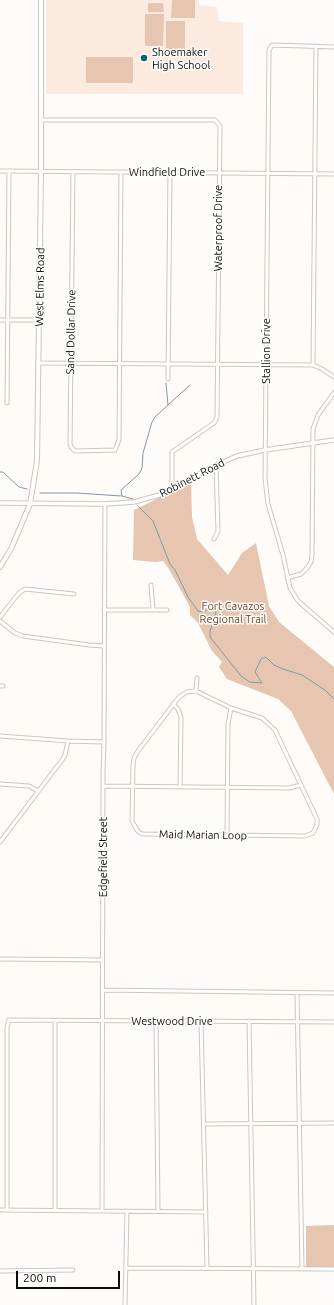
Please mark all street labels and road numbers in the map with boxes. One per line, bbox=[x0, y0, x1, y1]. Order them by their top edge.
street label: Windfield Drive bbox=[129, 165, 205, 179]
street label: Waterproof Drive bbox=[211, 185, 225, 271]
street label: West Elms Road bbox=[33, 247, 47, 327]
street label: Sand Dollar Drive bbox=[64, 289, 78, 375]
street label: Stallion Drive bbox=[259, 318, 273, 384]
street label: Robinett Road bbox=[157, 456, 227, 500]
street label: Edgefield Street bbox=[96, 817, 110, 897]
street label: Maid Marian Loop bbox=[159, 828, 247, 842]
street label: Westwood Drive bbox=[131, 1014, 213, 1028]

